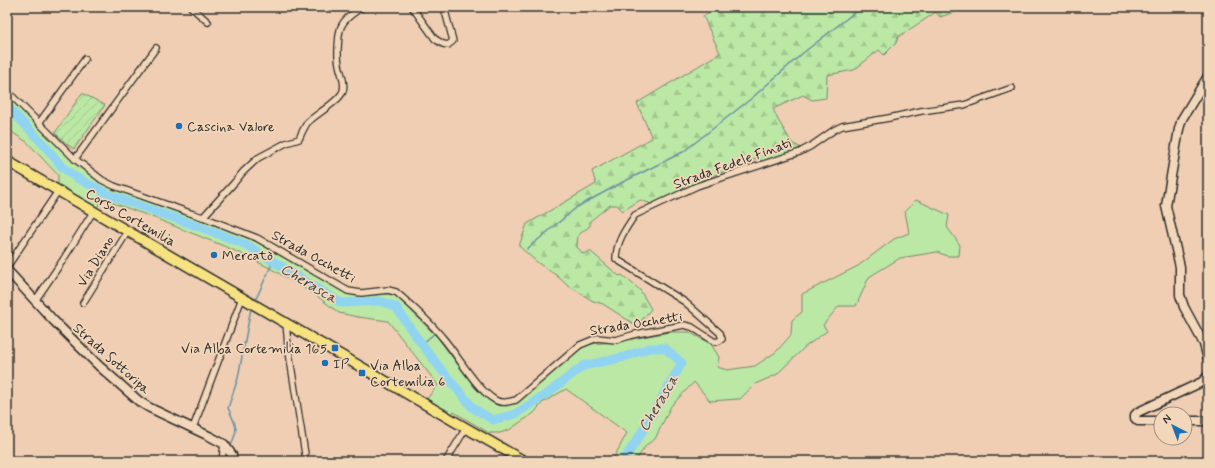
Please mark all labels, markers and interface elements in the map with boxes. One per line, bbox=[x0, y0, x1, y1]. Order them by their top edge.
place label: Cascina Valore bbox=[187, 118, 275, 136]
marker: Cascina Valore bbox=[174, 121, 184, 131]
street label: Strada Fedele Finati bbox=[671, 134, 794, 194]
street label: Corso Cortemilia bbox=[82, 185, 179, 251]
street label: Strada Occhetti bbox=[268, 226, 359, 287]
street label: Via Diano bbox=[73, 232, 119, 290]
place label: Mercatò bbox=[222, 247, 273, 265]
marker: Mercatò bbox=[209, 250, 219, 260]
water label: Cherasca bbox=[277, 259, 341, 309]
street label: Strada Occhetti bbox=[589, 308, 684, 340]
street label: Strada Sottoripa bbox=[69, 319, 154, 399]
place label: Via Alba Cortemilia 165 bbox=[181, 340, 327, 358]
marker: Via Alba Cortemilia 165 bbox=[330, 343, 340, 353]
place label: IP bbox=[333, 355, 350, 373]
place label: Via Alba Cortemilia 6 bbox=[370, 357, 445, 391]
marker: IP bbox=[320, 358, 330, 368]
marker: Via Alba Cortemilia 6 bbox=[357, 368, 367, 378]
water label: Cherasca bbox=[634, 371, 684, 435]
north arrow bbox=[1153, 406, 1193, 446]
text: N bbox=[1160, 412, 1174, 427]

